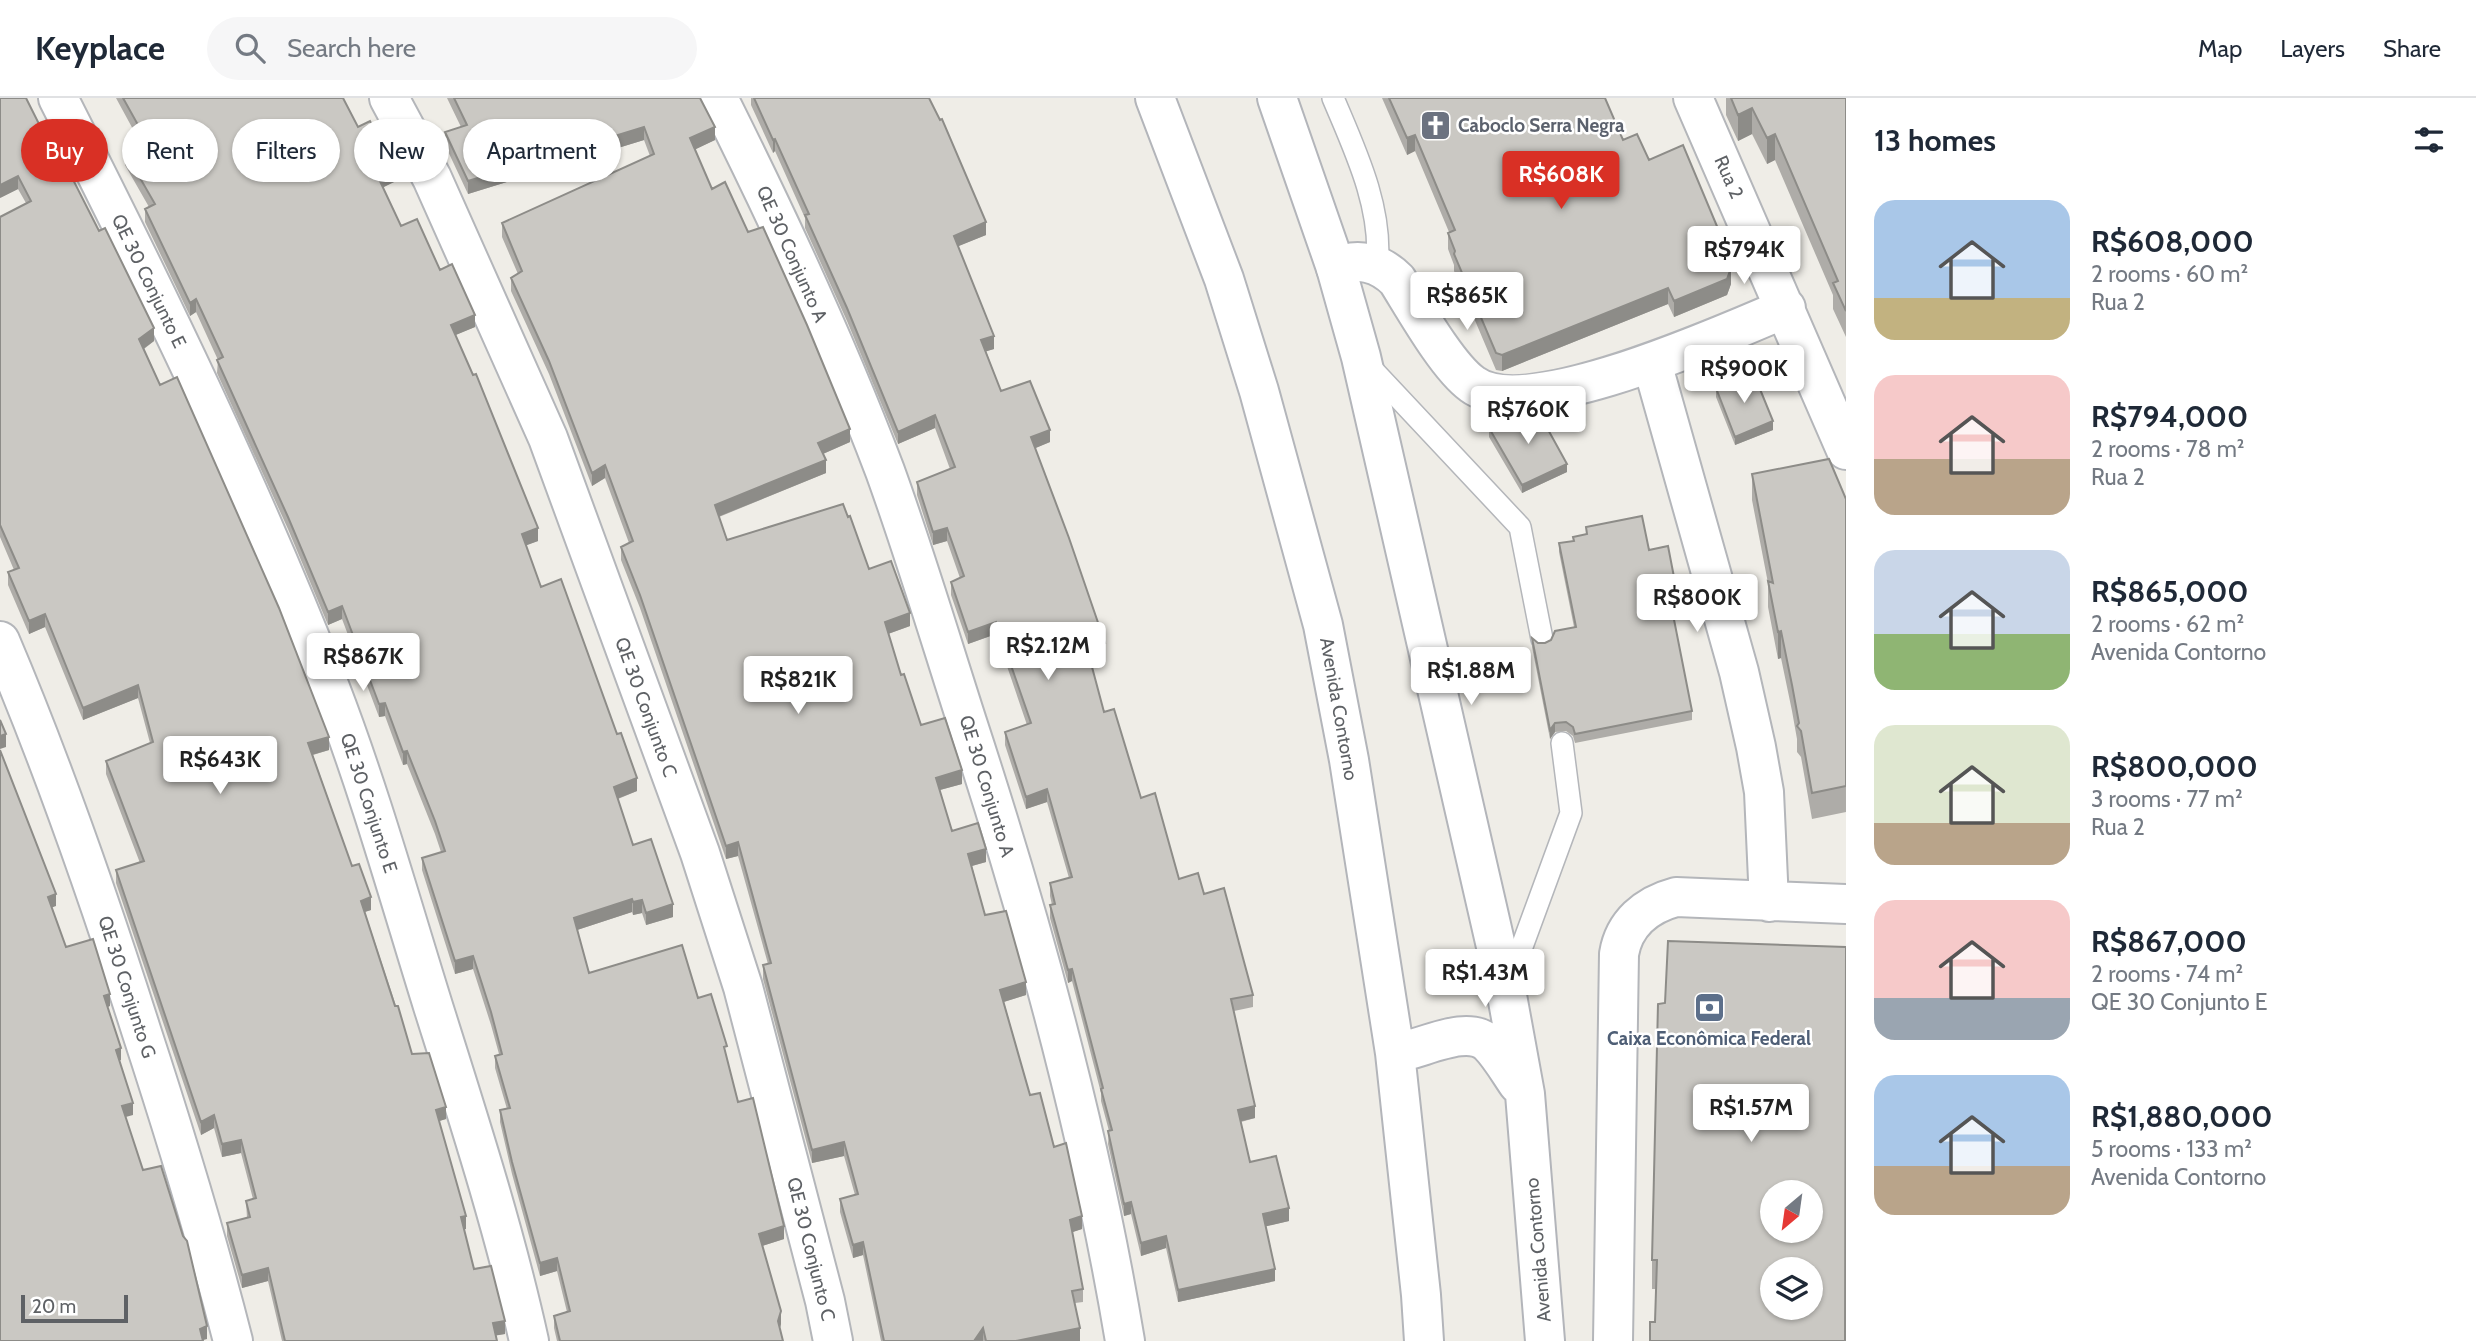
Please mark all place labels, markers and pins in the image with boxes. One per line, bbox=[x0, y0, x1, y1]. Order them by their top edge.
church icon: Caboclo Serra Negra bbox=[1418, 108, 1452, 142]
place label: Caboclo Serra Negra bbox=[1458, 114, 1625, 137]
pin: R$608K bbox=[1504, 152, 1618, 211]
pin: R$794K bbox=[1687, 226, 1801, 286]
pin: R$865K bbox=[1410, 272, 1524, 332]
pin: R$900K bbox=[1687, 345, 1801, 405]
pin: R$760K bbox=[1471, 386, 1585, 446]
pin: R$800K bbox=[1640, 574, 1754, 634]
pin: R$2.12M bbox=[983, 622, 1113, 682]
pin: R$867K bbox=[306, 634, 420, 693]
pin: R$1.88M bbox=[1406, 648, 1536, 707]
pin: R$821K bbox=[741, 656, 855, 716]
pin: R$643K bbox=[163, 736, 277, 796]
pin: R$1.43M bbox=[1420, 950, 1550, 1009]
bank icon: Caixa Econômica Federal bbox=[1692, 990, 1726, 1024]
place label: Caixa Econômica Federal bbox=[1607, 1027, 1811, 1050]
pin: R$1.57M bbox=[1686, 1084, 1816, 1144]

